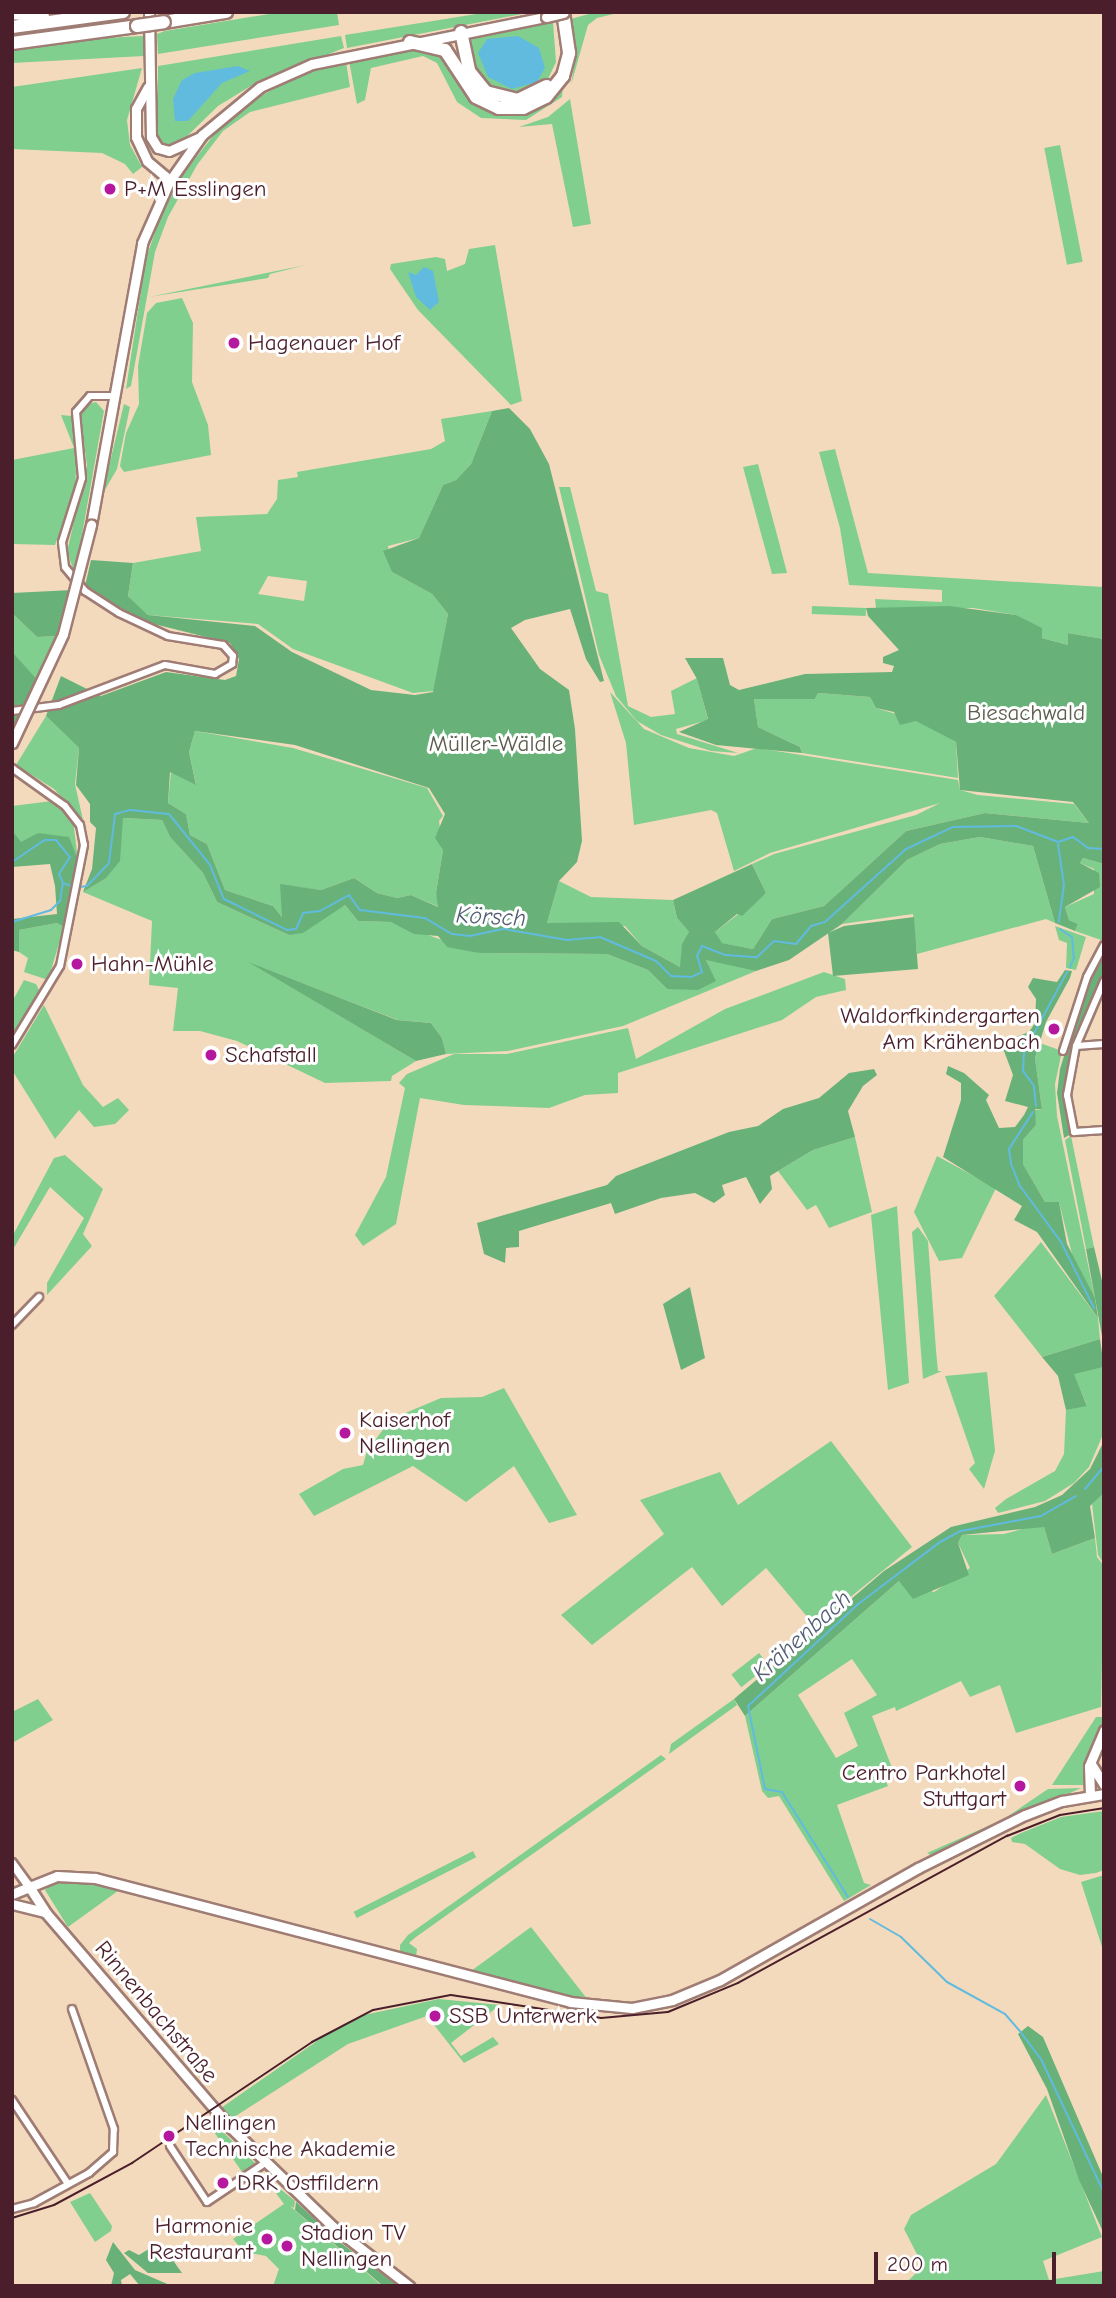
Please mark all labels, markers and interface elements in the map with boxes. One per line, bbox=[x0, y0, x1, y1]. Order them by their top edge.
place label: P+M Esslingen bbox=[124, 175, 266, 203]
marker: P+M Esslingen bbox=[102, 181, 118, 197]
place label: Hagenauer Hof bbox=[248, 329, 400, 357]
marker: Hagenauer Hof bbox=[226, 335, 242, 351]
park label: Biesachwald bbox=[967, 699, 1085, 727]
park label: Müller-Wäldle bbox=[429, 730, 563, 758]
water label: Körsch bbox=[455, 901, 527, 933]
place label: Hahn-Mühle bbox=[91, 950, 214, 978]
marker: Hahn-Mühle bbox=[69, 956, 85, 972]
place label: Waldorfkindergarten Am Krähenbach bbox=[840, 1002, 1040, 1056]
marker: Waldorfkindergarten Am Krähenbach bbox=[1046, 1021, 1062, 1037]
place label: Schafstall bbox=[225, 1041, 317, 1069]
marker: Schafstall bbox=[203, 1047, 219, 1063]
place label: Kaiserhof Nellingen bbox=[359, 1406, 450, 1460]
marker: Kaiserhof Nellingen bbox=[337, 1425, 353, 1441]
water label: Krähenbach bbox=[747, 1584, 857, 1688]
place label: Centro Parkhotel Stuttgart bbox=[842, 1759, 1006, 1813]
marker: Centro Parkhotel Stuttgart bbox=[1012, 1778, 1028, 1794]
street label: Rinnenbachstraße bbox=[89, 1936, 223, 2088]
place label: SSB Unterwerk bbox=[449, 2002, 597, 2030]
marker: SSB Unterwerk bbox=[427, 2008, 443, 2024]
place label: Nellingen Technische Akademie bbox=[185, 2109, 396, 2163]
marker: Nellingen Technische Akademie bbox=[159, 2126, 179, 2146]
place label: DRK Ostfildern bbox=[237, 2169, 379, 2197]
marker: DRK Ostfildern bbox=[215, 2175, 231, 2191]
place label: Harmonie Restaurant bbox=[149, 2212, 253, 2266]
place label: Stadion TV Nellingen bbox=[301, 2219, 406, 2273]
marker: Harmonie Restaurant bbox=[259, 2231, 275, 2247]
marker: Stadion TV Nellingen bbox=[279, 2238, 295, 2254]
scale bar bbox=[878, 2238, 1060, 2282]
text: 200 m bbox=[887, 2252, 948, 2276]

